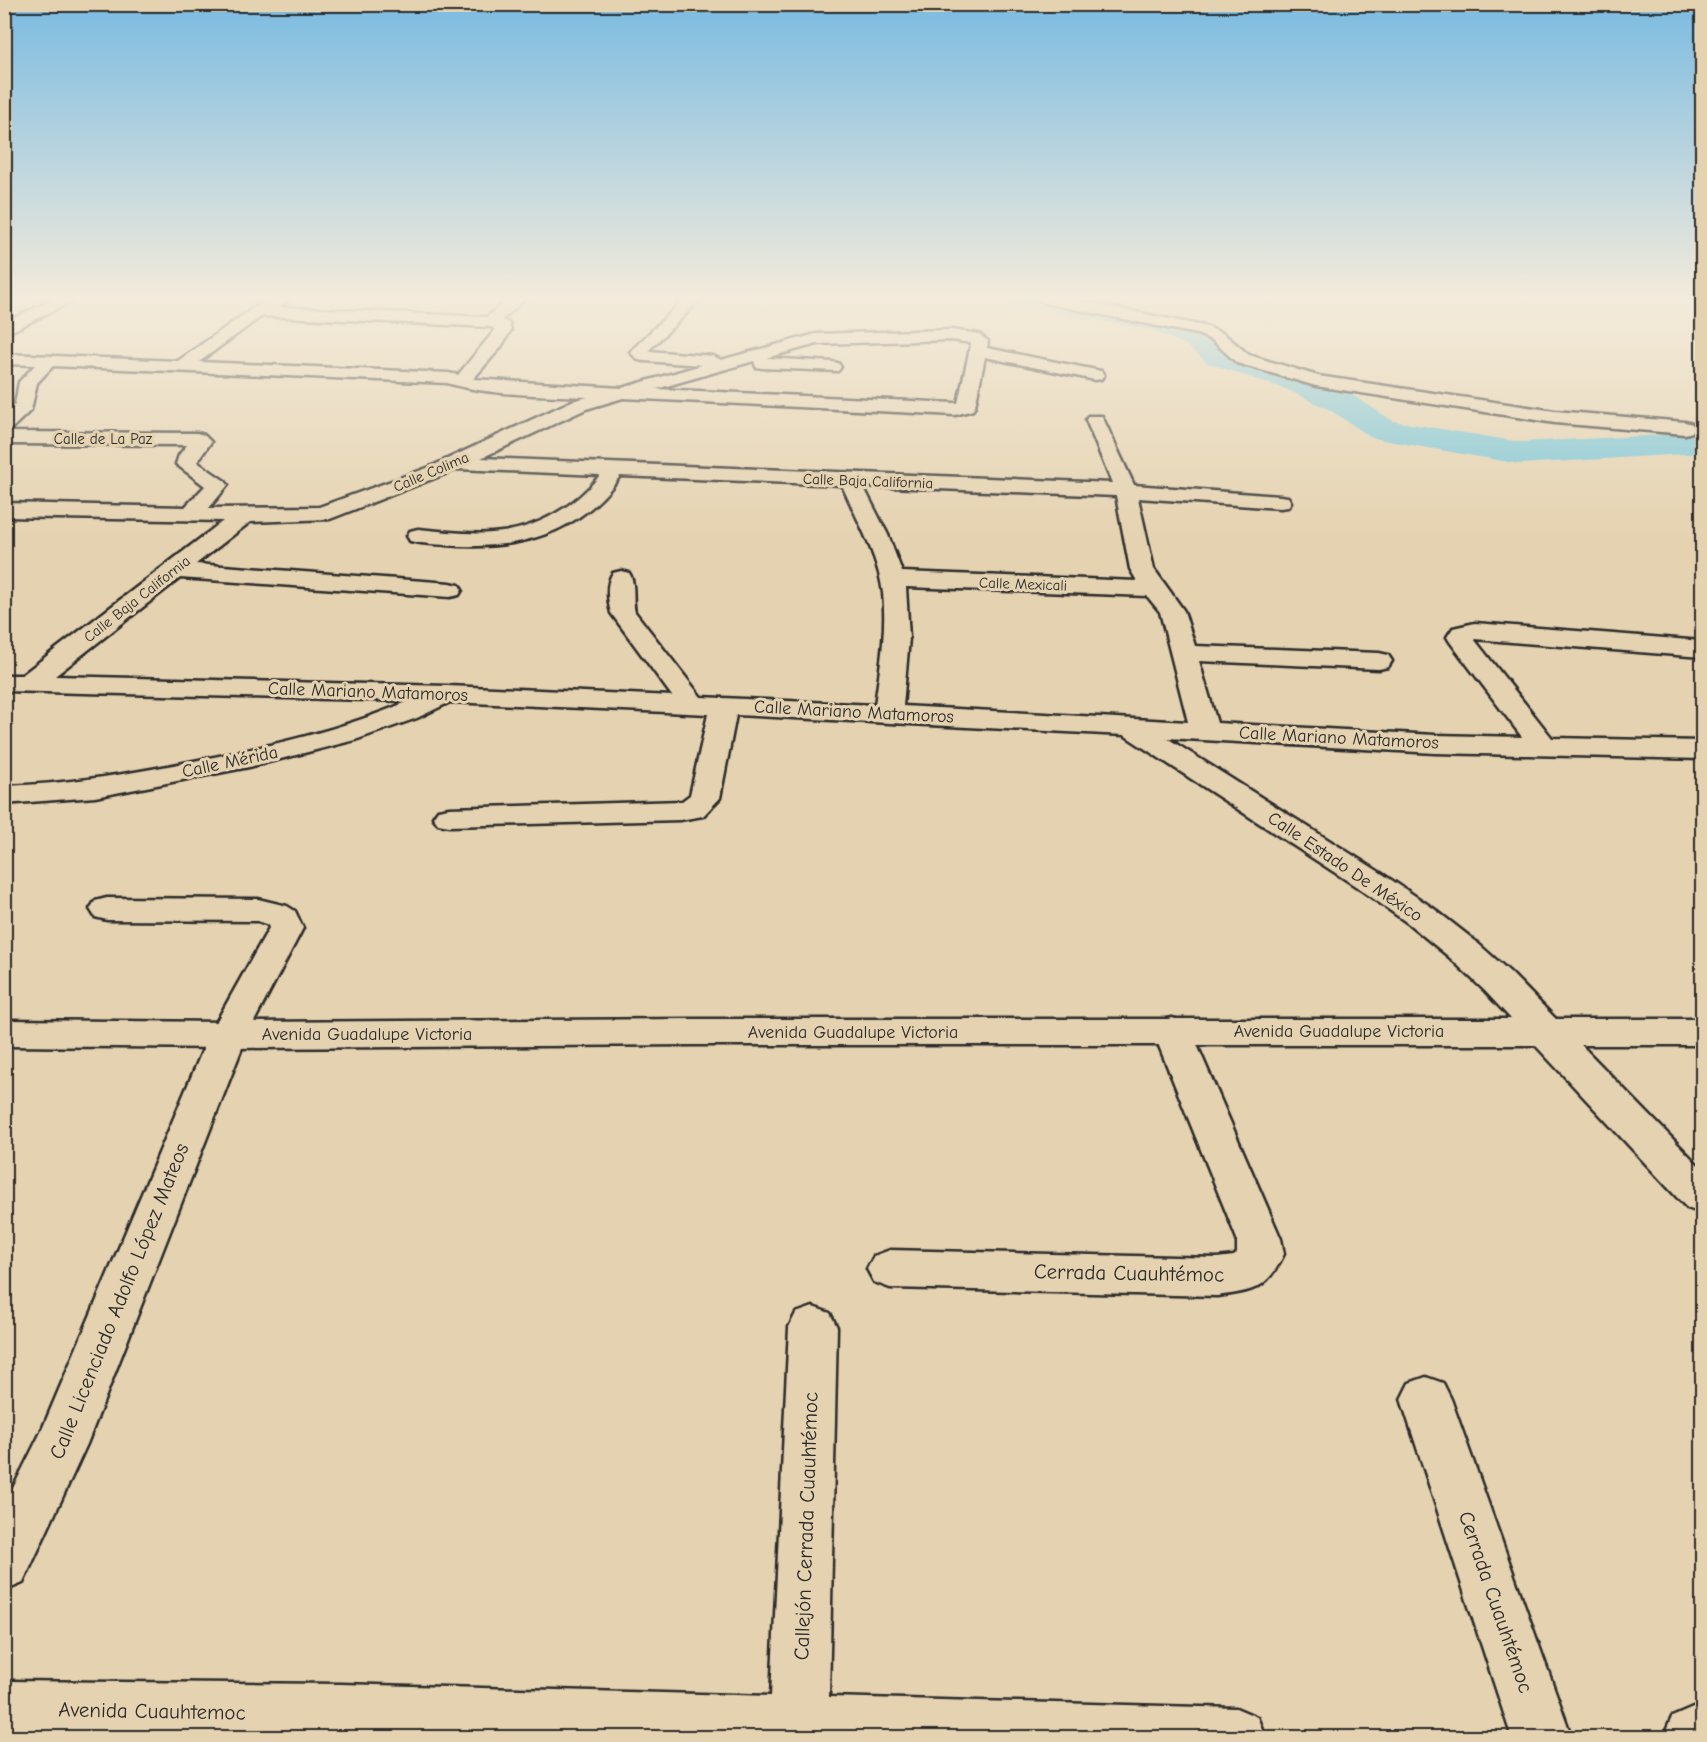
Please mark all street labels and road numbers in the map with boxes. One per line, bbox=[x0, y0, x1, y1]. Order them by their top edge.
street label: Calle de La Paz bbox=[54, 430, 153, 448]
street label: Calle Colima bbox=[391, 448, 471, 496]
street label: Calle Baja California bbox=[803, 470, 933, 492]
street label: Calle Baja California bbox=[80, 552, 194, 646]
street label: Calle Mexicali bbox=[979, 573, 1067, 595]
street label: Calle Mariano Matamoros bbox=[268, 678, 468, 706]
street label: Calle Mariano Matamoros bbox=[754, 696, 954, 728]
street label: Calle Mariano Matamoros bbox=[1239, 722, 1439, 754]
street label: Calle Mérida bbox=[180, 742, 280, 782]
street label: Calle Estado De México bbox=[1264, 807, 1426, 927]
street label: Avenida Guadalupe Victoria bbox=[1234, 1021, 1444, 1042]
street label: Avenida Guadalupe Victoria bbox=[748, 1022, 958, 1043]
street label: Avenida Guadalupe Victoria bbox=[262, 1024, 472, 1045]
street label: Calle Licenciado Adolfo López Mateos bbox=[44, 1139, 194, 1463]
street label: Cerrada Cuauhtémoc bbox=[1034, 1259, 1224, 1287]
street label: Callejón Cerrada Cuauhtémoc bbox=[789, 1391, 823, 1661]
street label: Cerrada Cuauhtémoc bbox=[1454, 1508, 1538, 1696]
street label: Avenida Cuauhtemoc bbox=[58, 1697, 246, 1725]

